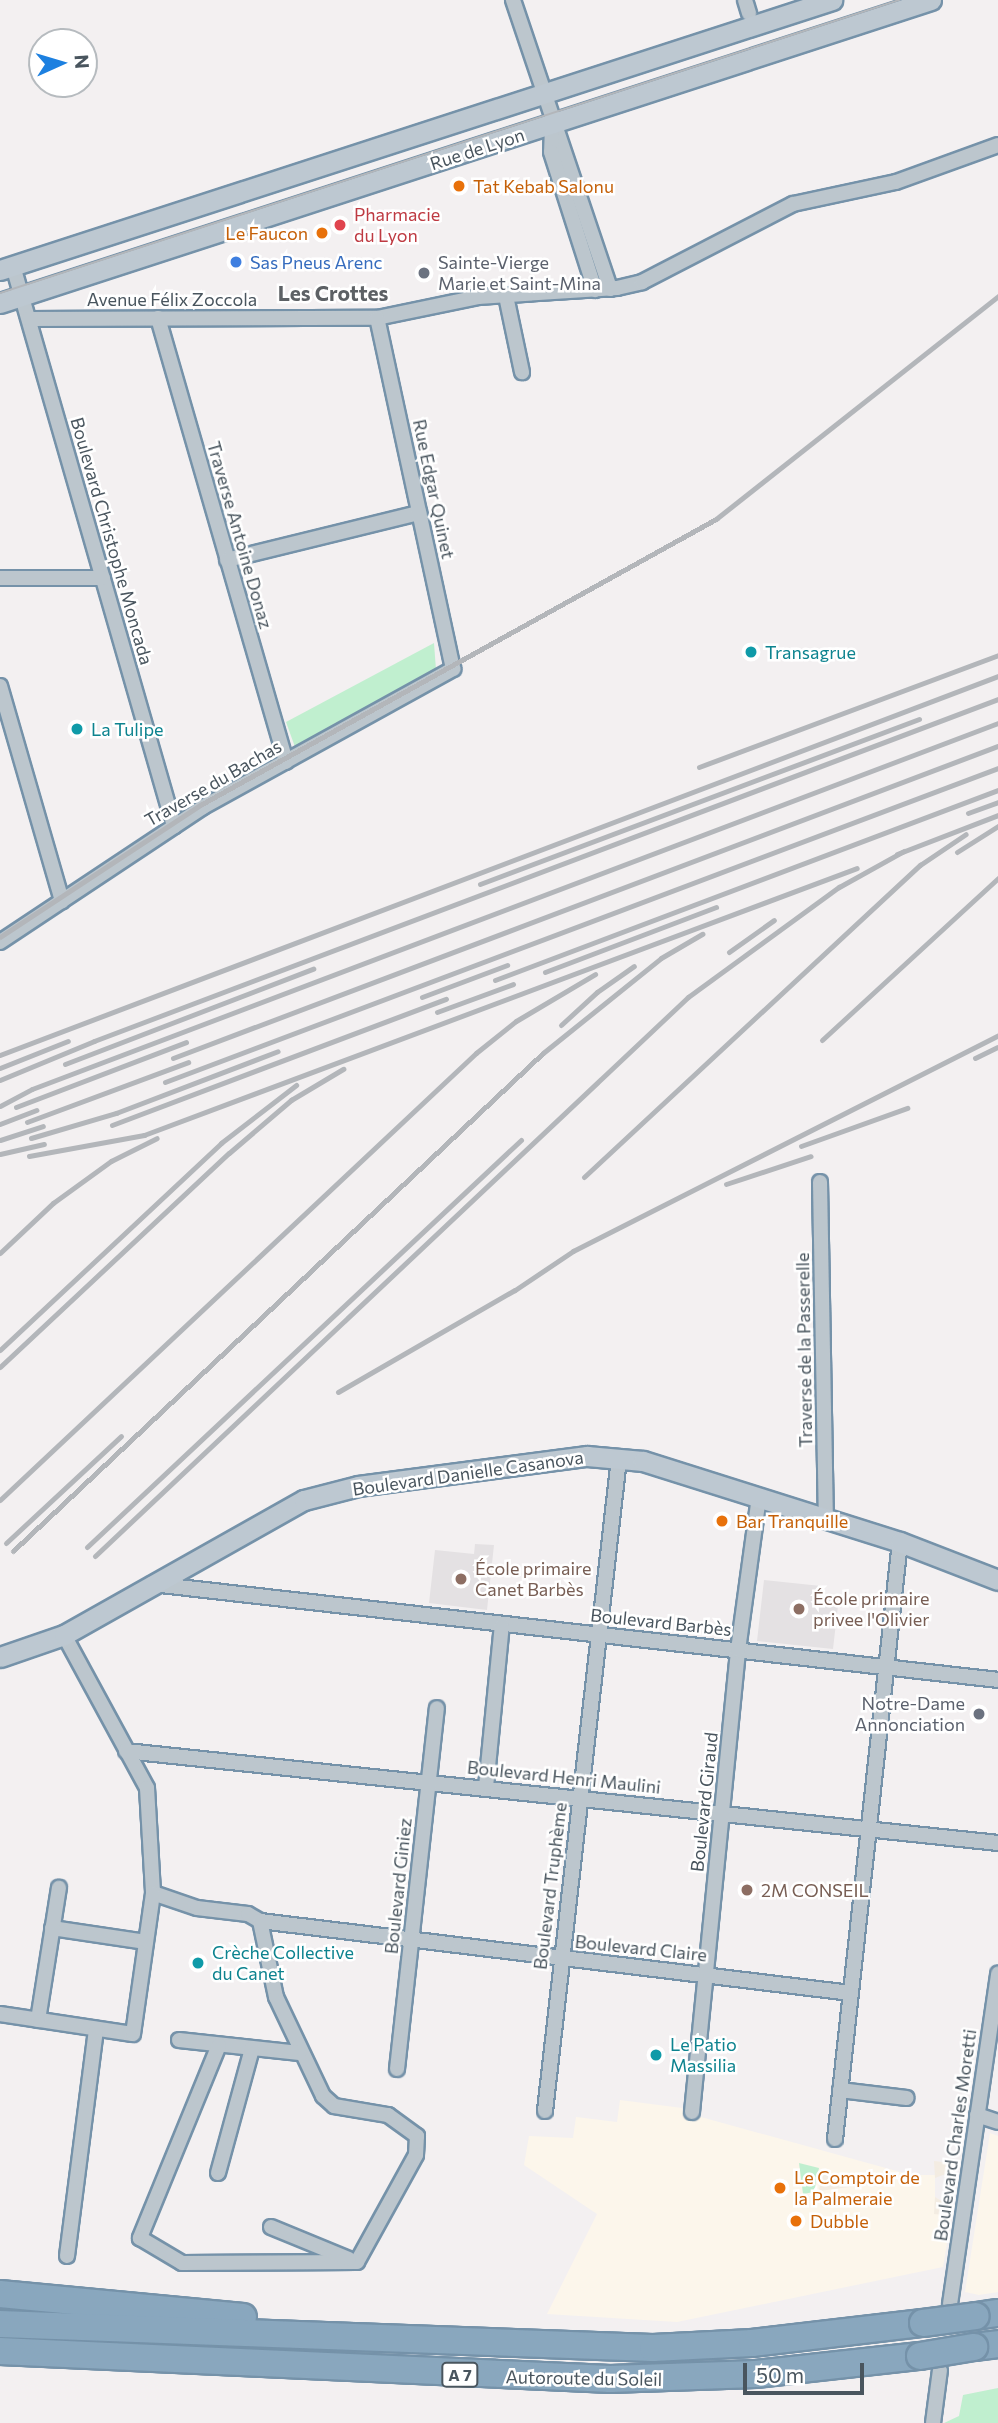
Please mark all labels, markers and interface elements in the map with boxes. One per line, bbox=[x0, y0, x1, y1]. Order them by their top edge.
north arrow bbox=[28, 28, 98, 98]
text: N bbox=[70, 54, 94, 70]
street label: Rue de Lyon bbox=[427, 124, 527, 174]
place label: Tat Kebab Salonu bbox=[473, 175, 614, 197]
marker: Tat Kebab Salonu bbox=[451, 178, 467, 194]
place label: Pharmacie du Lyon bbox=[354, 204, 440, 246]
marker: Pharmacie du Lyon bbox=[332, 217, 348, 233]
place label: Le Faucon bbox=[225, 222, 308, 244]
marker: Le Faucon bbox=[314, 225, 330, 241]
place label: Sas Pneus Arenc bbox=[250, 251, 382, 273]
place label: Sainte-Vierge Marie et Saint-Mina bbox=[438, 252, 601, 294]
marker: Sas Pneus Arenc bbox=[228, 254, 244, 270]
marker: Sainte-Vierge Marie et Saint-Mina bbox=[416, 265, 432, 281]
district label: Les Crottes bbox=[278, 280, 388, 306]
street label: Avenue Félix Zoccola bbox=[87, 288, 257, 310]
street label: Boulevard Christophe Moncada bbox=[66, 415, 158, 667]
street label: Rue Edgar Quinet bbox=[409, 417, 459, 561]
street label: Traverse Antoine Donaz bbox=[203, 439, 277, 631]
place label: Transagrue bbox=[765, 641, 856, 663]
marker: Transagrue bbox=[743, 644, 759, 660]
place label: La Tulipe bbox=[91, 718, 164, 740]
marker: La Tulipe bbox=[69, 721, 85, 737]
street label: Traverse du Bachas bbox=[141, 735, 285, 831]
street label: Traverse de la Passerelle bbox=[791, 1252, 817, 1448]
street label: Boulevard Danielle Casanova bbox=[351, 1446, 585, 1500]
place label: Bar Tranquille bbox=[736, 1510, 848, 1532]
marker: Bar Tranquille bbox=[714, 1513, 730, 1529]
place label: École primaire Canet Barbès bbox=[475, 1558, 591, 1600]
marker: École primaire Canet Barbès bbox=[453, 1571, 469, 1587]
place label: École primaire privee l'Olivier bbox=[813, 1588, 929, 1630]
marker: École primaire privee l'Olivier bbox=[791, 1601, 807, 1617]
street label: Boulevard Barbès bbox=[589, 1604, 733, 1640]
place label: Notre-Dame Annonciation bbox=[855, 1693, 965, 1736]
marker: Notre-Dame Annonciation bbox=[971, 1706, 987, 1722]
street label: Boulevard Giraud bbox=[686, 1731, 722, 1873]
street label: Boulevard Henri Maulini bbox=[466, 1756, 662, 1798]
street label: Boulevard Truphème bbox=[529, 1801, 571, 1971]
street label: Boulevard Giniez bbox=[380, 1817, 416, 1955]
place label: 2M CONSEIL bbox=[761, 1879, 869, 1901]
marker: 2M CONSEIL bbox=[739, 1882, 755, 1898]
street label: Boulevard Claire bbox=[574, 1930, 708, 1966]
place label: Crèche Collective du Canet bbox=[212, 1942, 354, 1984]
marker: Crèche Collective du Canet bbox=[190, 1955, 206, 1971]
street label: Boulevard Charles Moretti bbox=[929, 2028, 981, 2242]
place label: Le Patio Massilia bbox=[670, 2034, 737, 2076]
marker: Le Patio Massilia bbox=[648, 2047, 664, 2063]
place label: Le Comptoir de la Palmeraie bbox=[794, 2167, 920, 2210]
marker: Le Comptoir de la Palmeraie bbox=[772, 2180, 788, 2196]
place label: Dubble bbox=[810, 2210, 869, 2232]
marker: Dubble bbox=[788, 2213, 804, 2229]
scale bar bbox=[746, 2350, 867, 2394]
road number: A 7 bbox=[441, 2362, 479, 2388]
text: 50 m bbox=[756, 2362, 804, 2387]
street label: Autoroute du Soleil bbox=[505, 2366, 663, 2390]

